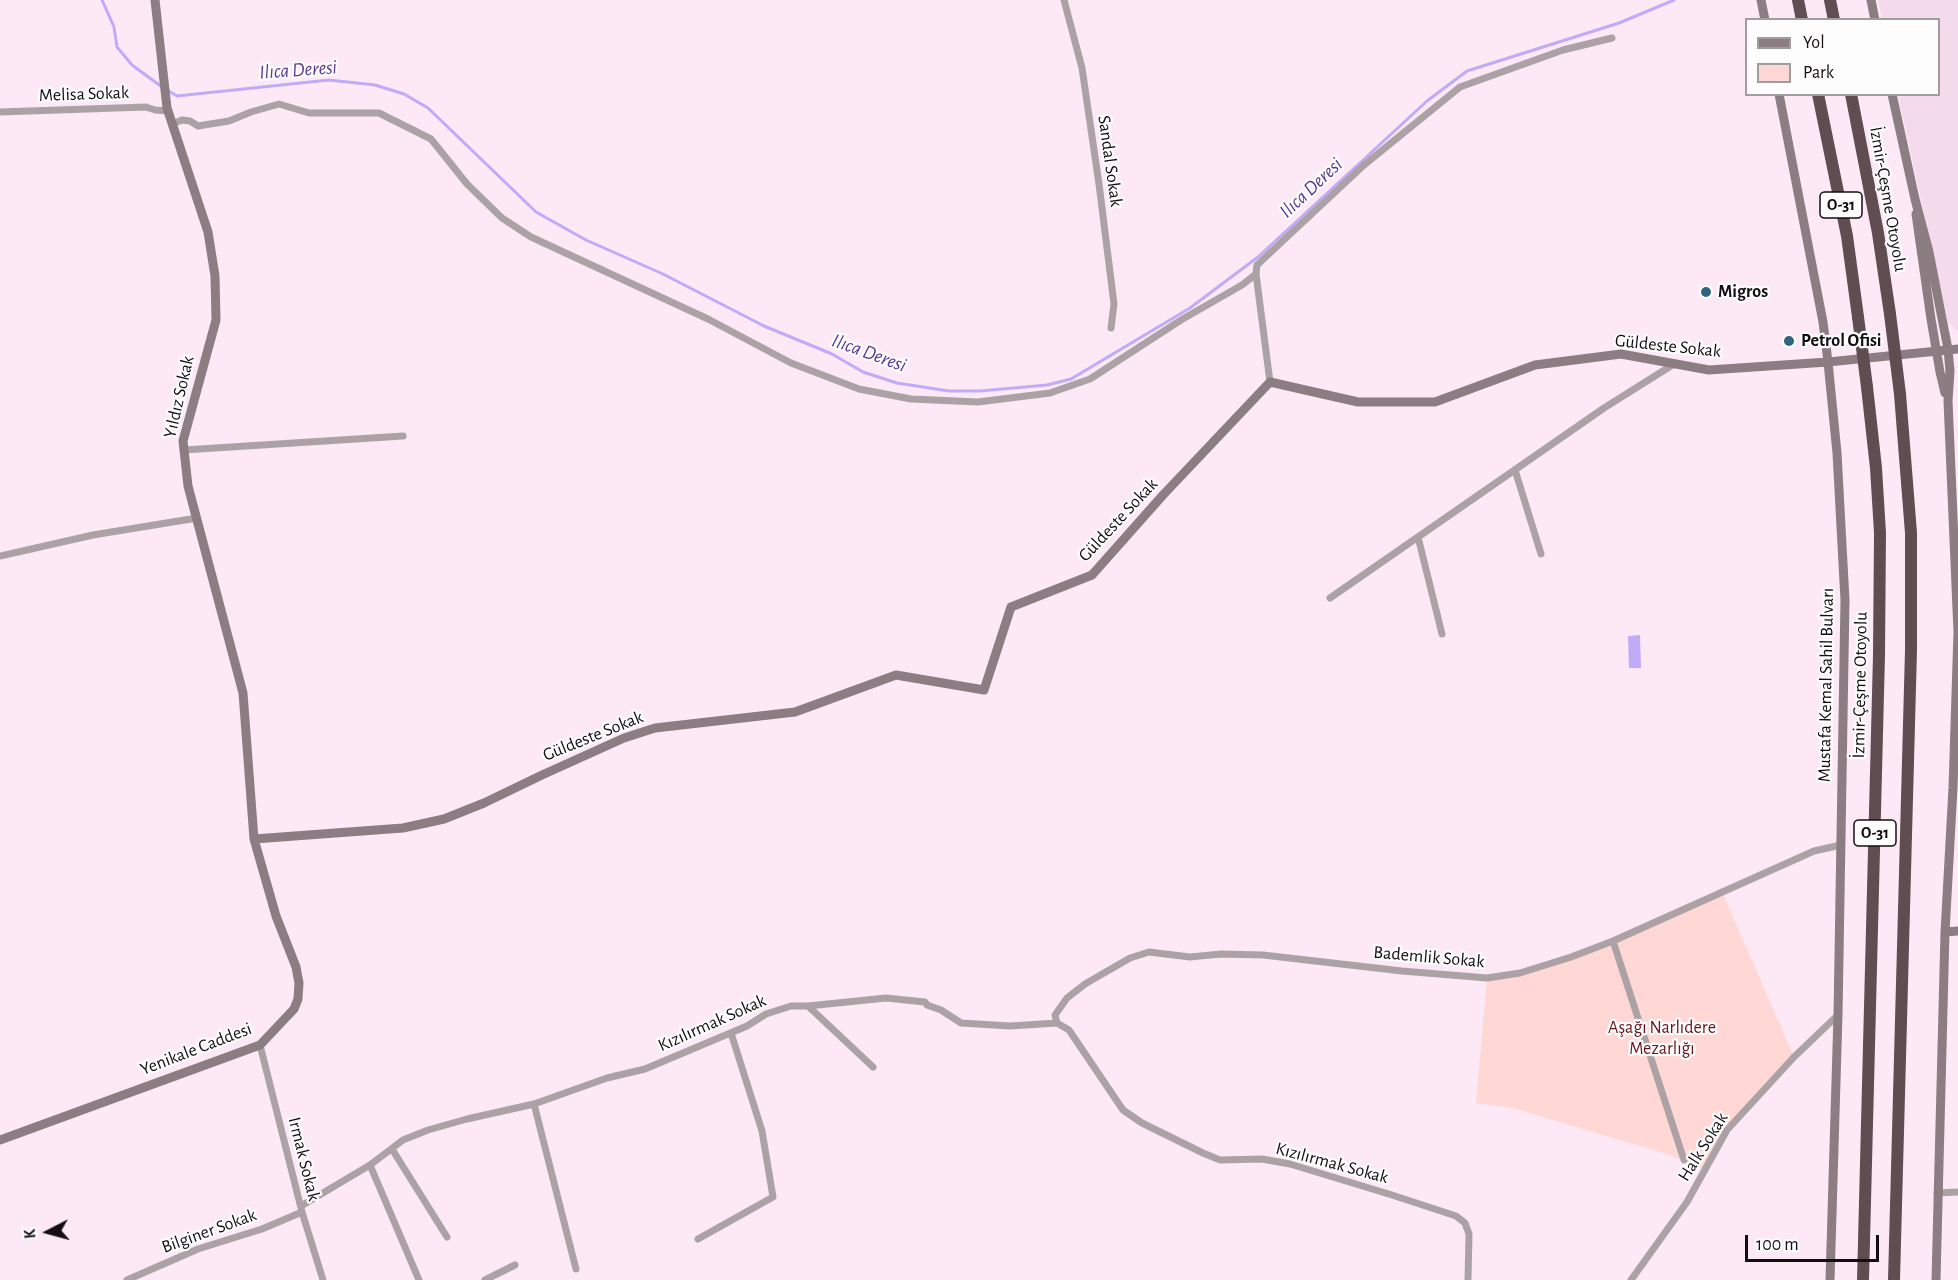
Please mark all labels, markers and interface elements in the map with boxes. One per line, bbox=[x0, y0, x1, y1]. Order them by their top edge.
legend bbox=[1745, 18, 1940, 96]
text: Yol bbox=[1803, 34, 1825, 52]
water label: Ilıca Deresi bbox=[258, 55, 338, 85]
text: Park bbox=[1803, 64, 1834, 82]
street label: Melisa Sokak bbox=[39, 82, 129, 106]
street label: Sandal Sokak bbox=[1093, 114, 1127, 208]
street label: İzmir-Çeşme Otoyolu bbox=[1865, 125, 1911, 273]
water label: Ilıca Deresi bbox=[1274, 153, 1348, 223]
road number: O-31 bbox=[1820, 192, 1862, 218]
place label: Migros bbox=[1718, 281, 1768, 303]
marker: Migros bbox=[1699, 285, 1713, 299]
water label: Ilıca Deresi bbox=[828, 328, 910, 378]
street label: Güldeste Sokak bbox=[1614, 330, 1722, 362]
place label: Petrol Ofisi bbox=[1801, 330, 1882, 352]
marker: Petrol Ofisi bbox=[1782, 334, 1796, 348]
street label: Yıldız Sokak bbox=[159, 354, 199, 440]
street label: Güldeste Sokak bbox=[1074, 474, 1162, 566]
street label: Mustafa Kemal Sahil Bulvarı bbox=[1814, 588, 1838, 782]
street label: İzmir-Çeşme Otoyolu bbox=[1848, 611, 1872, 759]
street label: Güldeste Sokak bbox=[540, 706, 646, 766]
road number: O-31 bbox=[1854, 820, 1896, 846]
street label: Bademlik Sokak bbox=[1373, 941, 1485, 973]
street label: Kızılırmak Sokak bbox=[655, 990, 769, 1056]
park label: Aşağı Narlıdere Mezarlığı bbox=[1608, 1017, 1716, 1060]
street label: Yenikale Caddesi bbox=[137, 1018, 255, 1080]
street label: Halk Sokak bbox=[1673, 1109, 1733, 1185]
street label: Irmak Sokak bbox=[283, 1115, 325, 1203]
street label: Kızılırmak Sokak bbox=[1273, 1138, 1391, 1188]
north arrow bbox=[18, 1202, 78, 1262]
street label: Bilginer Sokak bbox=[159, 1204, 259, 1258]
scale bar bbox=[1748, 1223, 1882, 1261]
text: K bbox=[22, 1228, 39, 1239]
text: 100 m bbox=[1756, 1236, 1799, 1254]

